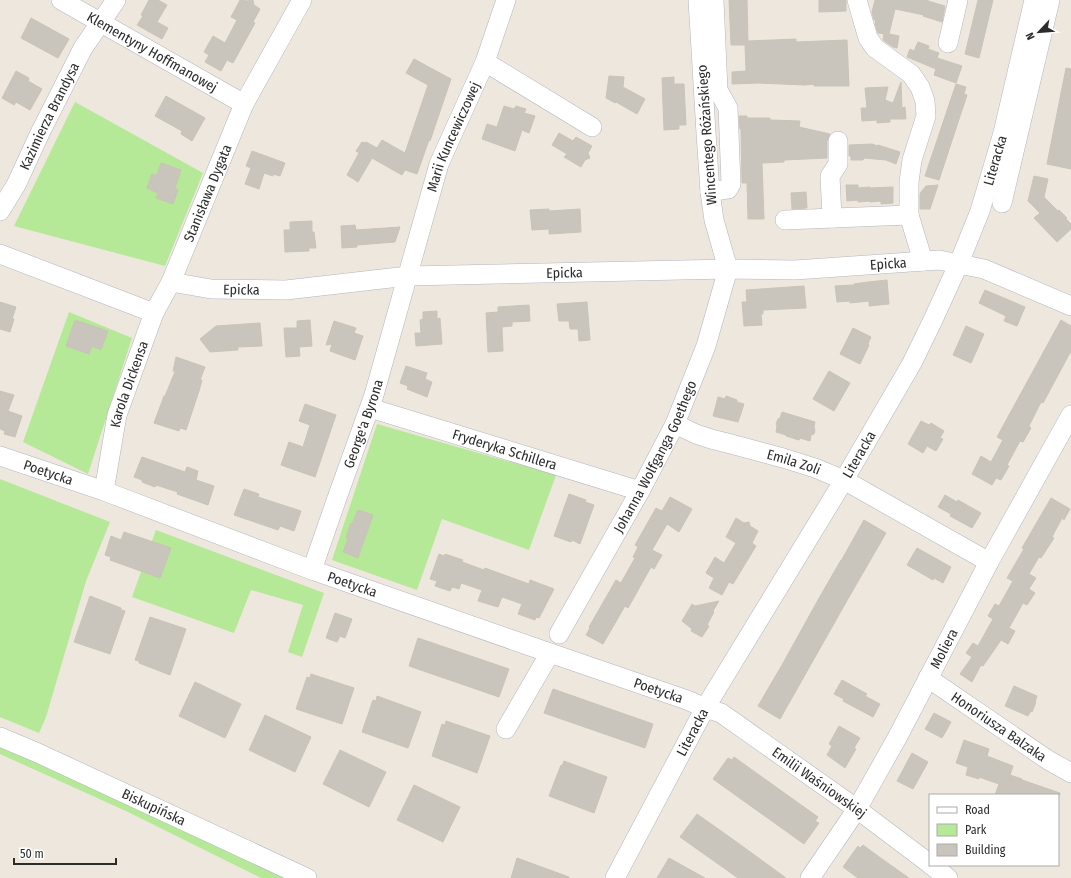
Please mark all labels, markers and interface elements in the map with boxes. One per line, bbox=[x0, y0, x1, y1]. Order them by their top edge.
street label: Klementyny Hoffmanowej bbox=[84, 8, 220, 96]
north arrow bbox=[1019, 12, 1059, 52]
text: N bbox=[1023, 30, 1038, 42]
street label: Kazimierza Brandysa bbox=[16, 59, 83, 173]
street label: Wincentego Różańskiego bbox=[694, 64, 720, 206]
street label: Marii Kuncewiczowej bbox=[423, 79, 483, 194]
street label: Literacka bbox=[979, 133, 1010, 188]
street label: Stanisława Dygata bbox=[180, 142, 235, 244]
street label: Epicka bbox=[869, 254, 907, 273]
street label: Epicka bbox=[546, 264, 583, 281]
street label: Epicka bbox=[223, 281, 260, 298]
street label: Karola Dickensa bbox=[106, 338, 152, 429]
street label: George'a Byrona bbox=[340, 377, 387, 471]
street label: Johanna Wolfganga Goethego bbox=[610, 378, 700, 536]
street label: Fryderyka Schillera bbox=[451, 425, 559, 474]
street label: Literacka bbox=[839, 428, 879, 481]
street label: Emila Zoli bbox=[765, 446, 823, 478]
street label: Poetycka bbox=[21, 456, 75, 489]
street label: Poetycka bbox=[325, 568, 379, 601]
street label: Moliera bbox=[926, 625, 961, 671]
street label: Poetycka bbox=[632, 674, 686, 707]
street label: Honoriusza Balzaka bbox=[948, 688, 1050, 765]
street label: Literacka bbox=[673, 705, 712, 759]
street label: Emilii Waśniowskiej bbox=[769, 743, 870, 822]
street label: Biskupińska bbox=[119, 785, 189, 829]
legend bbox=[929, 794, 1059, 866]
text: Road bbox=[965, 803, 990, 817]
text: Park bbox=[965, 823, 987, 837]
scale bar bbox=[14, 840, 116, 866]
text: Building bbox=[965, 843, 1006, 857]
text: 50 m bbox=[20, 847, 44, 861]

